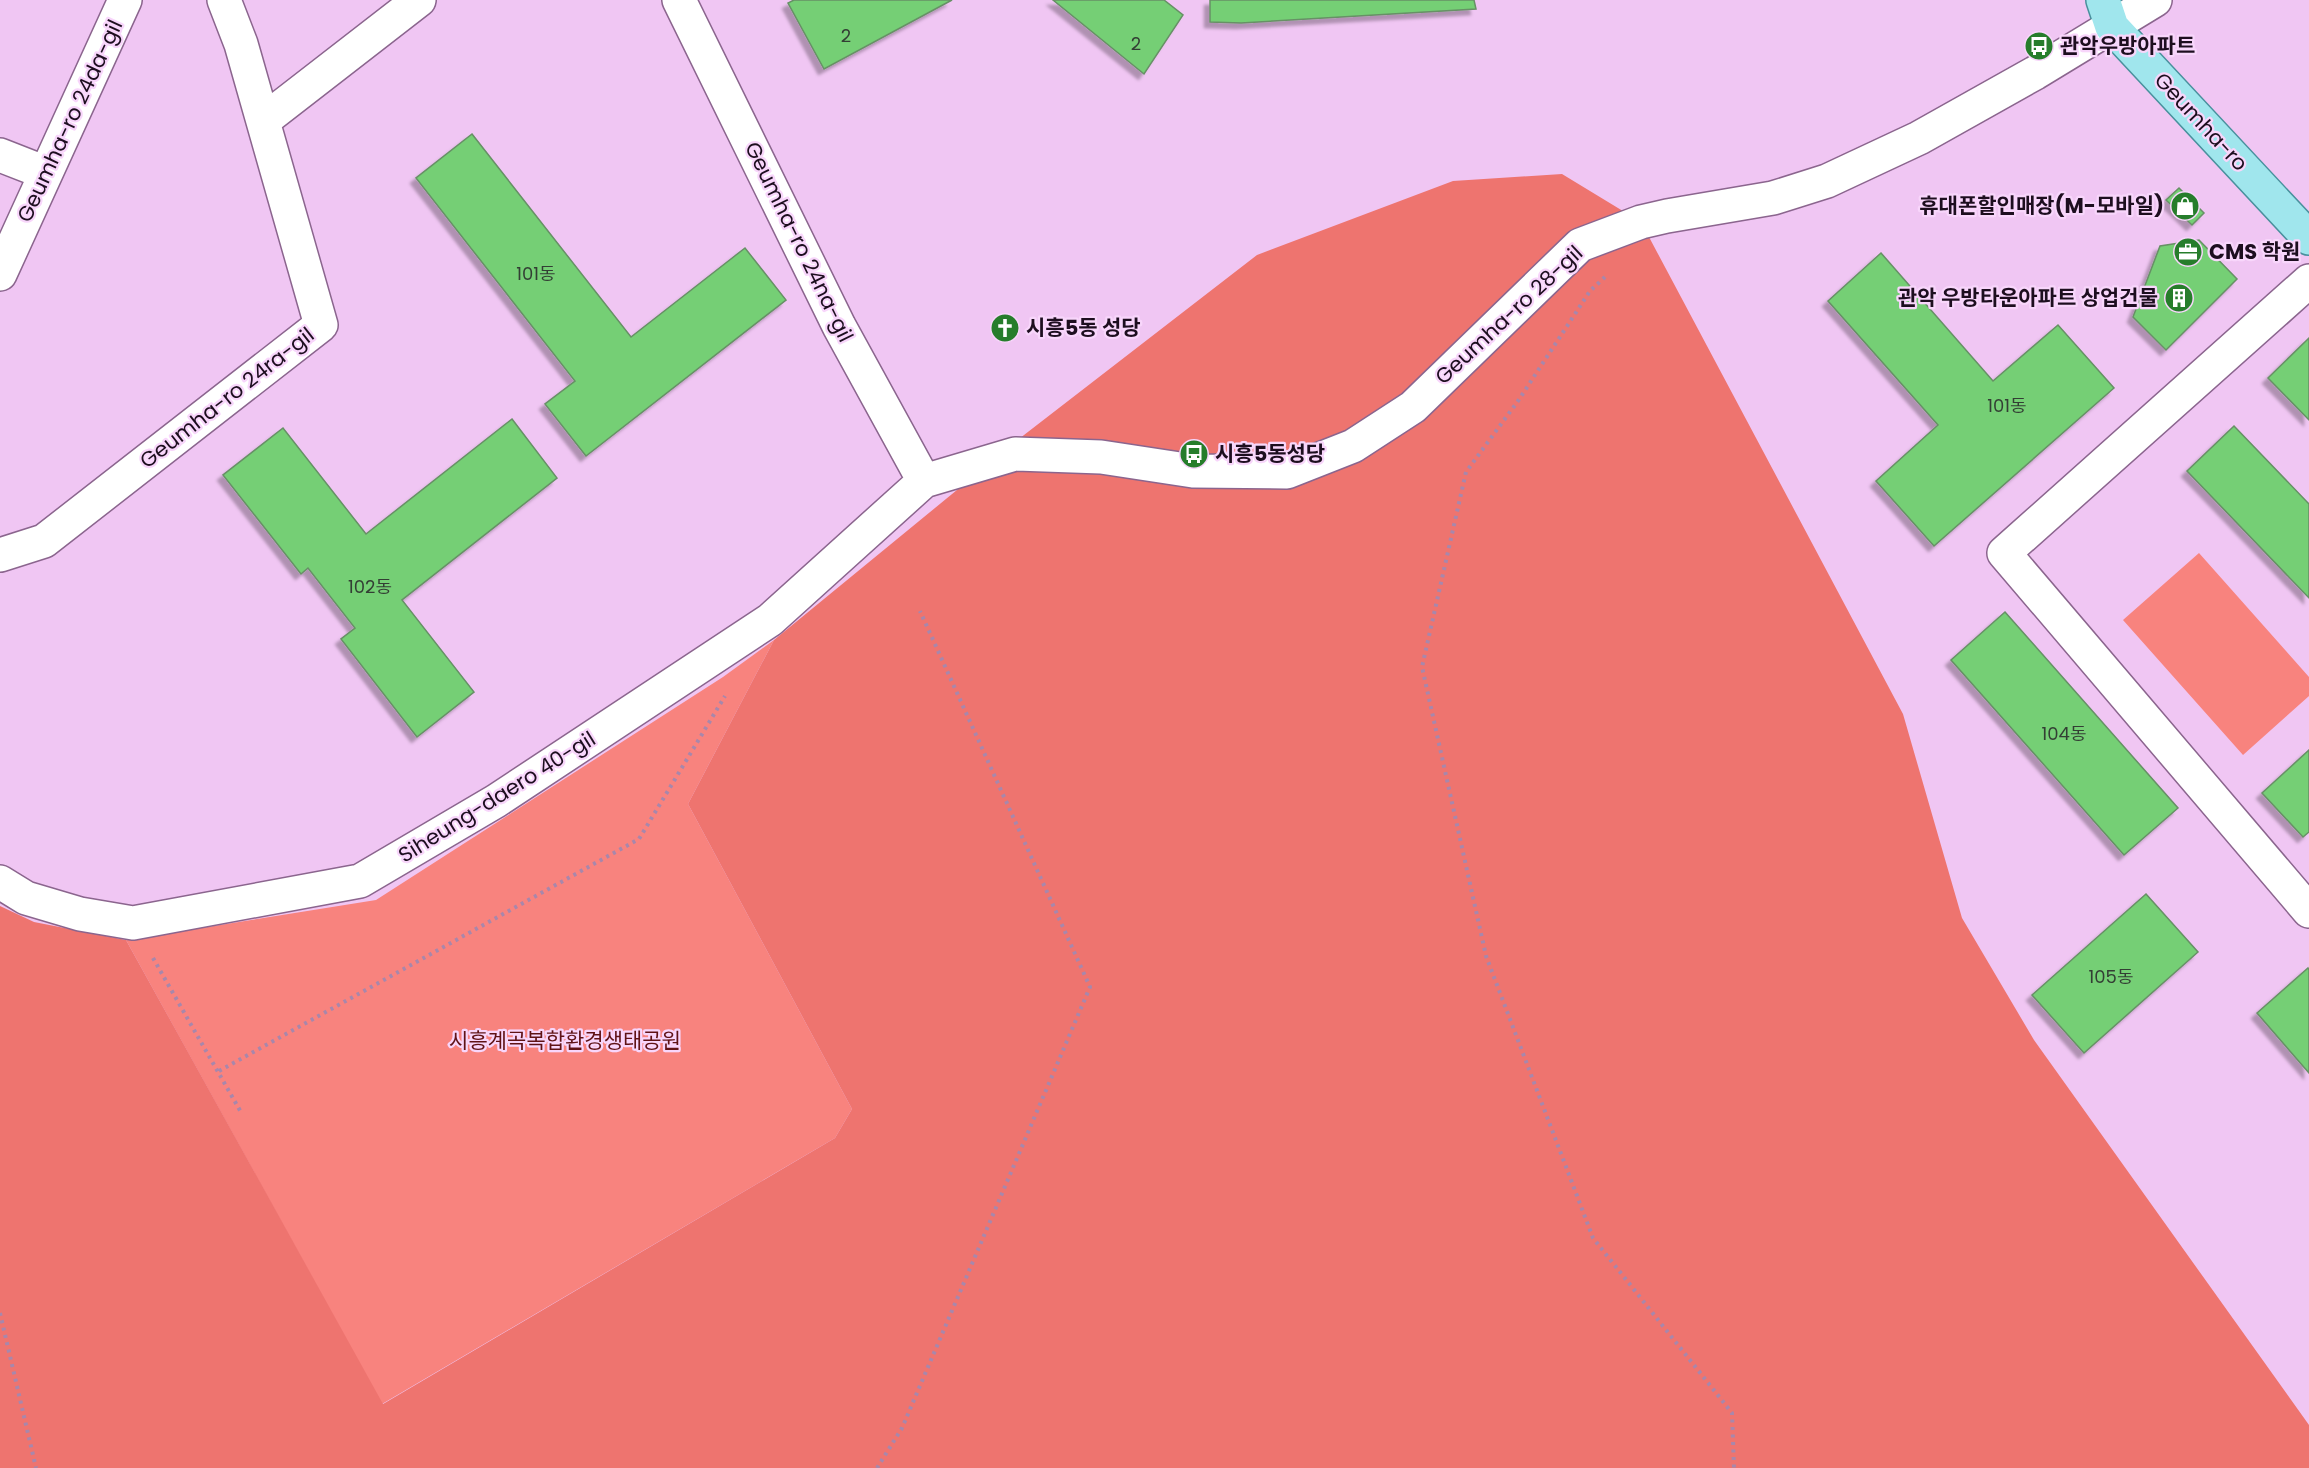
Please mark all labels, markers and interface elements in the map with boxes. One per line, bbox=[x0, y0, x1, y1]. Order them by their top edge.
street label: Geumha-ro 24da-gil bbox=[10, 15, 129, 227]
house number: 2 bbox=[841, 23, 851, 48]
bus stop icon: 관악우방아파트 bbox=[2023, 30, 2055, 62]
house number: 2 bbox=[1131, 31, 1141, 56]
place label: 관악우방아파트 bbox=[2060, 31, 2195, 60]
street label: Geumha-ro bbox=[2148, 66, 2255, 177]
street label: Geumha-ro 24na-gil bbox=[738, 137, 861, 347]
shop icon: 휴대폰할인매장(M-모바일) bbox=[2169, 190, 2201, 222]
place label: 휴대폰할인매장(M-모바일) bbox=[1919, 191, 2164, 220]
office icon: CMS 학원 bbox=[2172, 236, 2204, 268]
place label: CMS 학원 bbox=[2209, 237, 2300, 266]
street label: Geumha-ro 28-gil bbox=[1429, 239, 1589, 391]
house number: 101동 bbox=[516, 261, 556, 286]
building icon: 관악 우방타운아파트 상업건물 bbox=[2163, 282, 2195, 314]
place label: 관악 우방타운아파트 상업건물 bbox=[1898, 283, 2158, 312]
church icon: 시흥5동 성당 bbox=[989, 312, 1021, 344]
place label: 시흥5동 성당 bbox=[1026, 313, 1141, 342]
street label: Geumha-ro 24ra-gil bbox=[133, 320, 320, 475]
house number: 101동 bbox=[1987, 393, 2027, 418]
bus stop icon: 시흥5동성당 bbox=[1178, 438, 1210, 470]
place label: 시흥5동성당 bbox=[1215, 439, 1325, 468]
house number: 102동 bbox=[348, 574, 392, 599]
house number: 104동 bbox=[2042, 721, 2086, 746]
street label: Siheung-daero 40-gil bbox=[393, 724, 601, 869]
house number: 105동 bbox=[2089, 964, 2133, 989]
park label: 시흥계곡복합환경생태공원 bbox=[449, 1026, 681, 1055]

